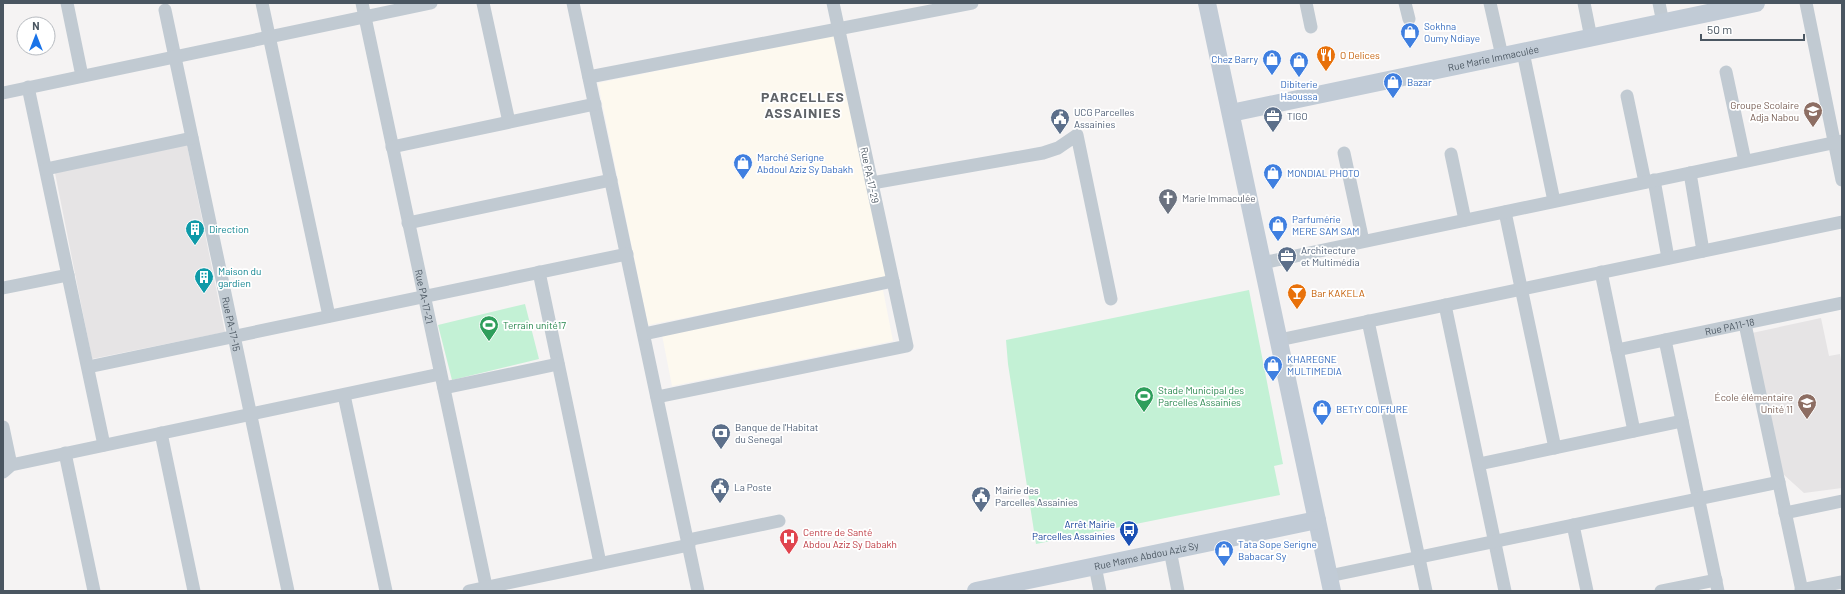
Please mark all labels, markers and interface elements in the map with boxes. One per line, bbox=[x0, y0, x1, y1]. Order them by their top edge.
north arrow bbox=[16, 16, 56, 56]
scale bar bbox=[1701, 16, 1804, 42]
text: N bbox=[32, 19, 40, 32]
place label: Sokhna Oumy Ndiaye bbox=[1424, 20, 1480, 44]
shop icon: Sokhna Oumy Ndiaye bbox=[1399, 21, 1421, 49]
text: 50 m bbox=[1707, 22, 1732, 36]
street label: Rue Marie Immaculée bbox=[1447, 43, 1540, 73]
restaurant icon: O Delices bbox=[1315, 44, 1337, 72]
shop icon: Chez Barry bbox=[1261, 48, 1283, 76]
place label: O Delices bbox=[1340, 49, 1380, 61]
shop icon: Dibiterie Haoussa bbox=[1288, 50, 1310, 78]
place label: Chez Barry bbox=[1211, 53, 1258, 65]
shop icon: Bazar bbox=[1382, 71, 1404, 99]
place label: Bazar bbox=[1407, 76, 1432, 88]
place label: Dibiterie Haoussa bbox=[1280, 78, 1318, 102]
district label: PARCELLES ASSAINIES bbox=[761, 88, 845, 121]
place label: Groupe Scolaire Adja Nabou bbox=[1730, 99, 1799, 123]
school or university icon: Groupe Scolaire Adja Nabou bbox=[1802, 100, 1824, 128]
office icon: TIGO bbox=[1262, 105, 1284, 133]
place label: UCG Parcelles Assainies bbox=[1074, 106, 1134, 130]
public building icon: UCG Parcelles Assainies bbox=[1049, 107, 1071, 135]
place label: TIGO bbox=[1287, 110, 1308, 122]
street label: Rue PA-17-29 bbox=[858, 146, 882, 204]
place label: Marché Serigne Abdoul Aziz Sy Dabakh bbox=[757, 151, 853, 175]
shop icon: Marché Serigne Abdoul Aziz Sy Dabakh bbox=[732, 152, 754, 180]
shop icon: MONDIAL PHOTO bbox=[1262, 162, 1284, 190]
place label: MONDIAL PHOTO bbox=[1287, 167, 1360, 179]
church icon: Marie Immaculée bbox=[1157, 187, 1179, 215]
place label: Marie Immaculée bbox=[1182, 192, 1256, 204]
place label: Parfumérie MERE SAM SAM bbox=[1292, 213, 1360, 237]
shop icon: Parfumérie MERE SAM SAM bbox=[1267, 214, 1289, 242]
building icon: Direction bbox=[184, 218, 206, 246]
place label: Direction bbox=[209, 223, 249, 235]
place label: Architecture et Multimédia bbox=[1301, 244, 1360, 268]
office icon: Architecture et Multimédia bbox=[1276, 245, 1298, 273]
place label: Maison du gardien bbox=[218, 265, 261, 289]
building icon: Maison du gardien bbox=[193, 266, 215, 294]
street label: Rue PA-17-21 bbox=[413, 268, 436, 325]
bar icon: Bar KAKELA bbox=[1286, 282, 1308, 310]
place label: Bar KAKELA bbox=[1311, 287, 1365, 299]
street label: Rue PA-17-15 bbox=[220, 296, 243, 352]
sports icon: Terrain unité17 bbox=[478, 314, 500, 342]
street label: Rue PA11-18 bbox=[1704, 315, 1755, 338]
place label: Terrain unité17 bbox=[503, 319, 566, 331]
place label: KHAREGNE MULTIMEDIA bbox=[1287, 353, 1342, 377]
shop icon: KHAREGNE MULTIMEDIA bbox=[1262, 354, 1284, 382]
place label: Stade Municipal des Parcelles Assainies bbox=[1158, 384, 1244, 408]
sports icon: Stade Municipal des Parcelles Assainies bbox=[1133, 385, 1155, 413]
place label: École élémentaire Unité 11 bbox=[1715, 391, 1793, 415]
school or university icon: École élémentaire Unité 11 bbox=[1796, 392, 1818, 420]
shop icon: BETtY COIFfURE bbox=[1311, 398, 1333, 426]
place label: BETtY COIFfURE bbox=[1336, 403, 1408, 415]
place label: Banque de l'Habitat du Senegal bbox=[735, 421, 819, 445]
bank icon: Banque de l'Habitat du Senegal bbox=[710, 422, 732, 450]
public building icon: La Poste bbox=[709, 476, 731, 504]
place label: La Poste bbox=[734, 481, 772, 493]
place label: Mairie des Parcelles Assainies bbox=[995, 484, 1078, 508]
public building icon: Mairie des Parcelles Assainies bbox=[970, 485, 992, 513]
place label: Arrêt Mairie Parcelles Assainies bbox=[1032, 518, 1115, 542]
bus stop icon: Arrêt Mairie Parcelles Assainies bbox=[1118, 519, 1140, 547]
place label: Centre de Santé Abdou Aziz Sy Dabakh bbox=[803, 526, 897, 550]
hospital icon: Centre de Santé Abdou Aziz Sy Dabakh bbox=[778, 527, 800, 555]
place label: Tata Sope Serigne Babacar Sy bbox=[1238, 538, 1317, 562]
street label: Rue Mame Abdou Aziz Sy bbox=[1093, 539, 1200, 572]
shop icon: Tata Sope Serigne Babacar Sy bbox=[1213, 539, 1235, 567]

